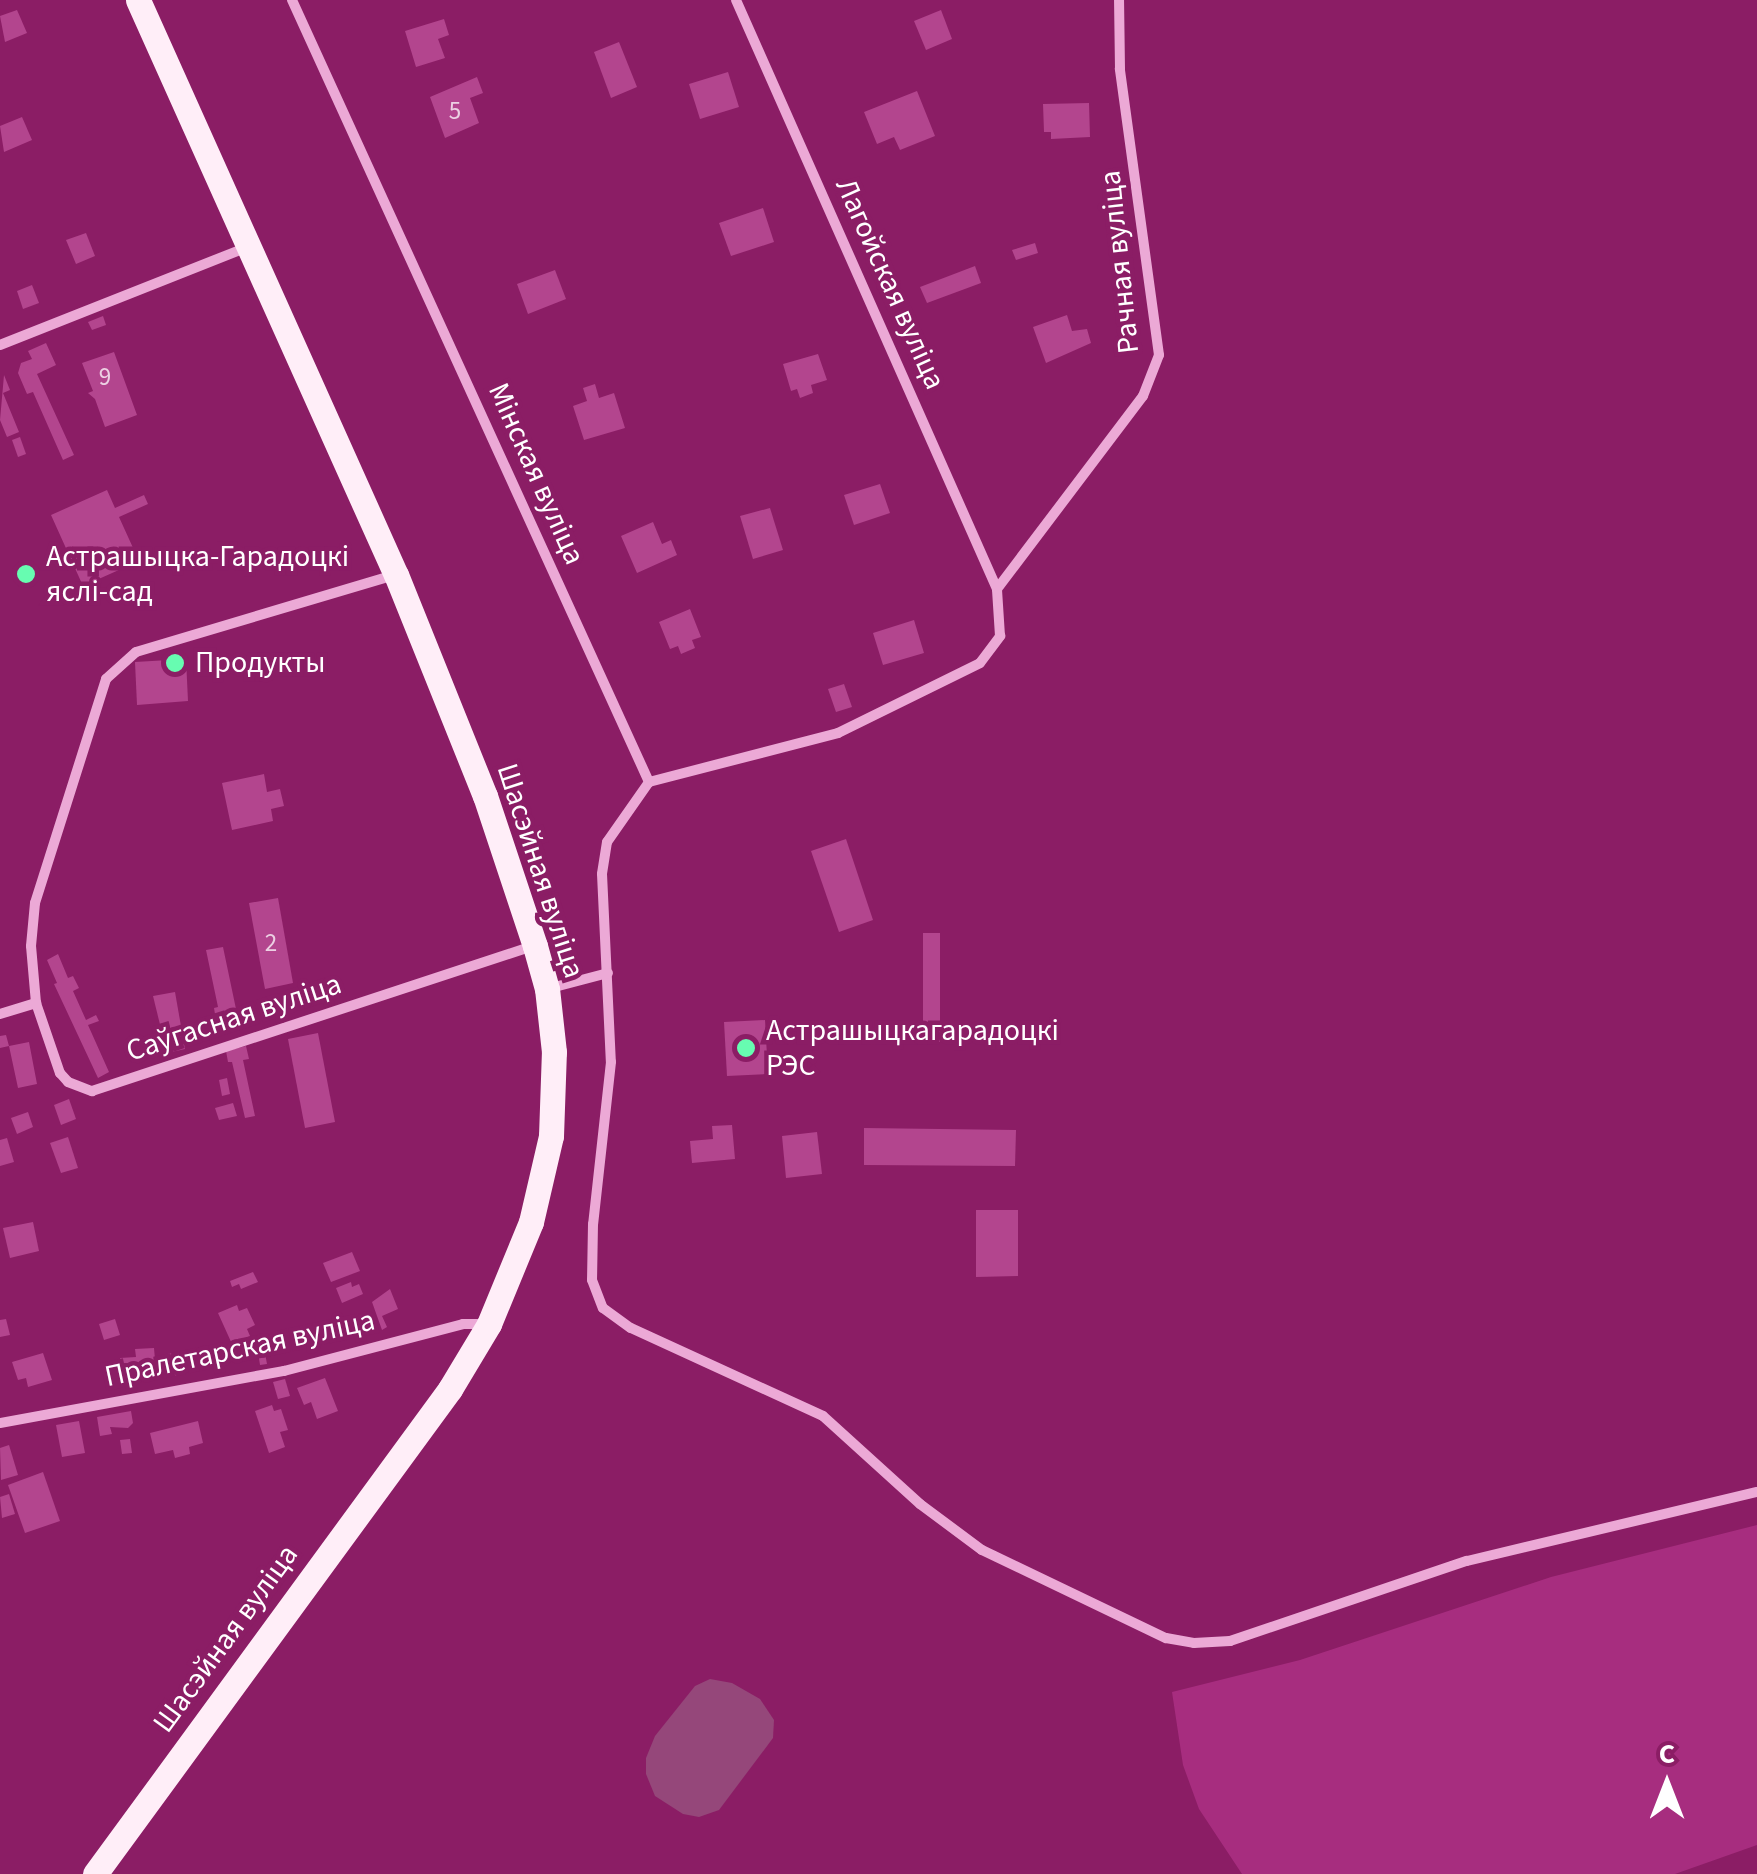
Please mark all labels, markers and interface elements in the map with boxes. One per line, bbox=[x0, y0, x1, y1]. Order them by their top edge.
house number: 5 bbox=[449, 96, 461, 126]
street label: Рачная вуліца bbox=[1092, 169, 1148, 355]
street label: Лагойская вуліца bbox=[827, 173, 953, 395]
house number: 9 bbox=[99, 362, 111, 392]
street label: Мінская вуліца bbox=[480, 378, 592, 570]
place label: Астрашыцка-Гарадоцкі яслі-сад bbox=[46, 539, 349, 610]
marker: Астрашыцка-Гарадоцкі яслі-сад bbox=[15, 563, 37, 585]
place label: Продукты bbox=[195, 645, 325, 681]
marker: Продукты bbox=[164, 652, 186, 674]
street label: Шасэйная вуліца bbox=[488, 759, 592, 983]
house number: 2 bbox=[265, 928, 277, 958]
street label: Саўгасная вуліца bbox=[122, 966, 346, 1070]
place label: Астрашыцкагарадоцкі РЭС bbox=[766, 1013, 1059, 1084]
marker: Астрашыцкагарадоцкі РЭС bbox=[735, 1037, 757, 1059]
street label: Пралетарская вуліца bbox=[102, 1303, 378, 1395]
street label: Шасэйная вуліца bbox=[146, 1538, 306, 1740]
north arrow bbox=[1617, 1734, 1717, 1834]
text: С bbox=[1659, 1734, 1675, 1774]

